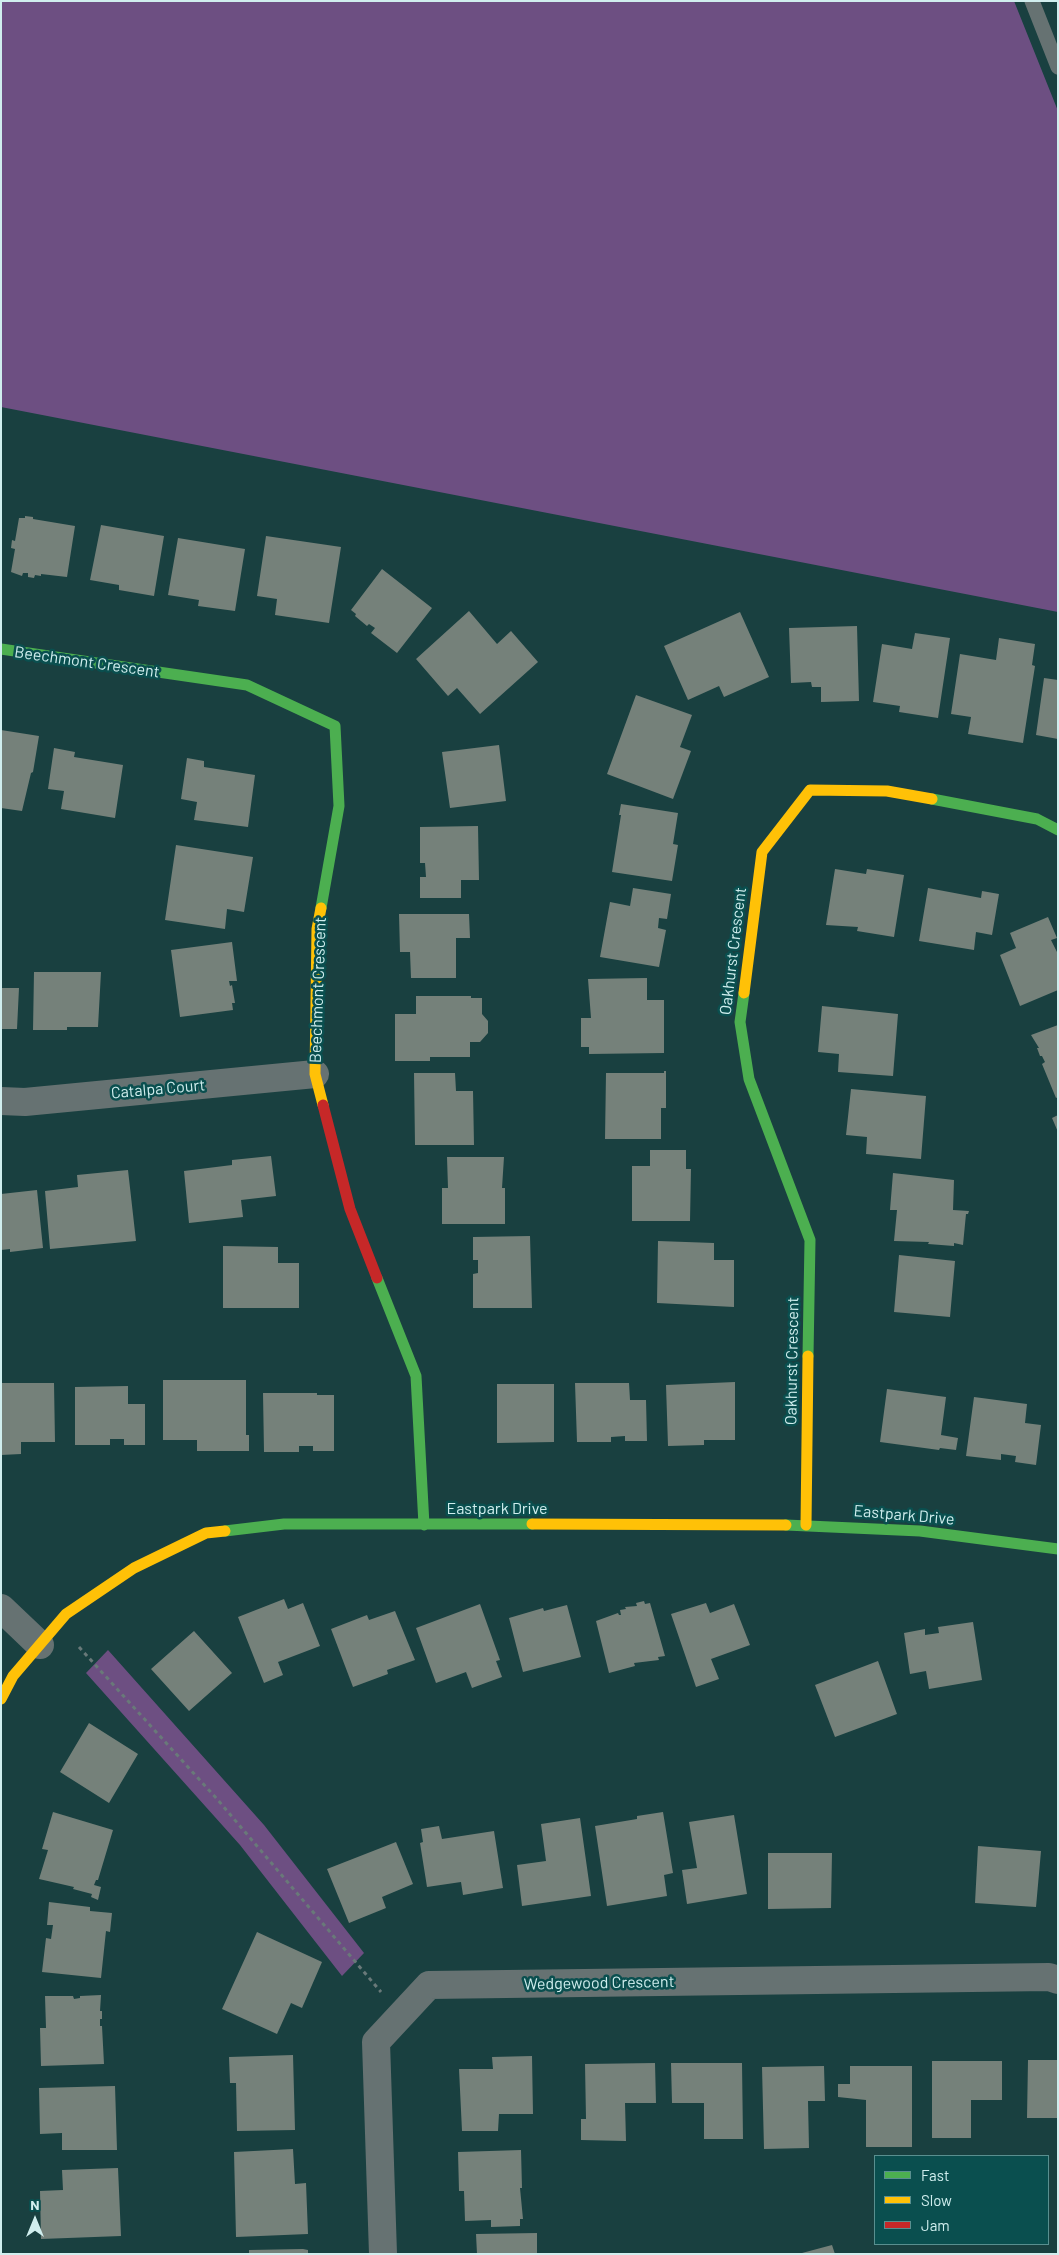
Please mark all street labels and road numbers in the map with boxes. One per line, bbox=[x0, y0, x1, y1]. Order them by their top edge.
street label: Beechmont Crescent bbox=[13, 642, 161, 682]
street label: Oakhurst Crescent bbox=[716, 886, 750, 1016]
street label: Beechmont Crescent bbox=[306, 917, 330, 1063]
street label: Catalpa Court bbox=[110, 1075, 206, 1103]
street label: Oakhurst Crescent bbox=[781, 1297, 803, 1425]
street label: Eastpark Drive bbox=[446, 1499, 548, 1519]
street label: Eastpark Drive bbox=[853, 1501, 955, 1529]
street label: Wedgewood Crescent bbox=[523, 1972, 675, 1994]

